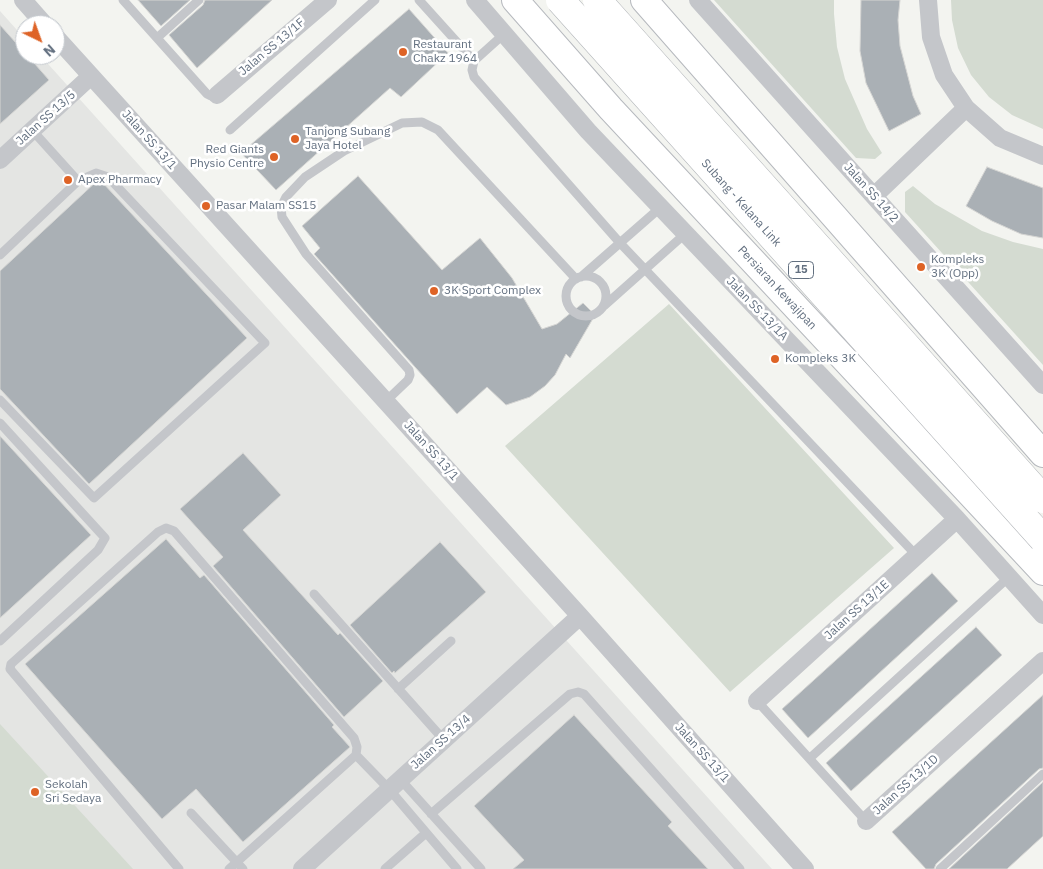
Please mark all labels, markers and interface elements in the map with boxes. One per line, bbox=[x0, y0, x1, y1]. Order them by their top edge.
north arrow bbox=[15, 15, 65, 65]
street label: Jalan SS 13/1F bbox=[236, 15, 308, 79]
place label: Restaurant Chakz 1964 bbox=[413, 38, 477, 66]
text: N bbox=[40, 40, 59, 60]
marker: Restaurant Chakz 1964 bbox=[397, 46, 409, 58]
street label: Jalan SS 13/5 bbox=[13, 88, 79, 148]
street label: Jalan SS 13/1 bbox=[119, 107, 179, 173]
place label: Tanjong Subang Jaya Hotel bbox=[305, 125, 390, 153]
marker: Tanjong Subang Jaya Hotel bbox=[289, 133, 301, 145]
place label: Red Giants Physio Centre bbox=[190, 143, 264, 171]
marker: Red Giants Physio Centre bbox=[268, 151, 280, 163]
street label: Subang - Kelana Link bbox=[698, 156, 784, 250]
street label: Jalan SS 14/2 bbox=[841, 160, 901, 226]
place label: Apex Pharmacy bbox=[78, 173, 162, 187]
marker: Apex Pharmacy bbox=[62, 174, 74, 186]
place label: Pasar Malam SS15 bbox=[216, 199, 316, 213]
marker: Pasar Malam SS15 bbox=[200, 200, 212, 212]
street label: Persiaran Kewajipan bbox=[734, 243, 820, 333]
place label: Kompleks 3K (Opp) bbox=[931, 253, 984, 281]
marker: Kompleks 3K (Opp) bbox=[915, 261, 927, 273]
road number: 15 bbox=[788, 262, 814, 278]
street label: Jalan SS 13/1A bbox=[723, 274, 791, 344]
place label: 3K Sport Complex bbox=[444, 284, 541, 298]
marker: 3K Sport Complex bbox=[428, 285, 440, 297]
place label: Kompleks 3K bbox=[785, 352, 856, 366]
marker: Kompleks 3K bbox=[769, 353, 781, 365]
street label: Jalan SS 13/1 bbox=[401, 418, 461, 484]
street label: Jalan SS 13/1E bbox=[822, 577, 892, 643]
street label: Jalan SS 13/4 bbox=[408, 712, 474, 772]
street label: Jalan SS 13/1 bbox=[672, 720, 732, 786]
street label: Jalan SS 13/1D bbox=[870, 752, 942, 818]
place label: Sekolah Sri Sedaya bbox=[45, 778, 101, 806]
marker: Sekolah Sri Sedaya bbox=[29, 786, 41, 798]

